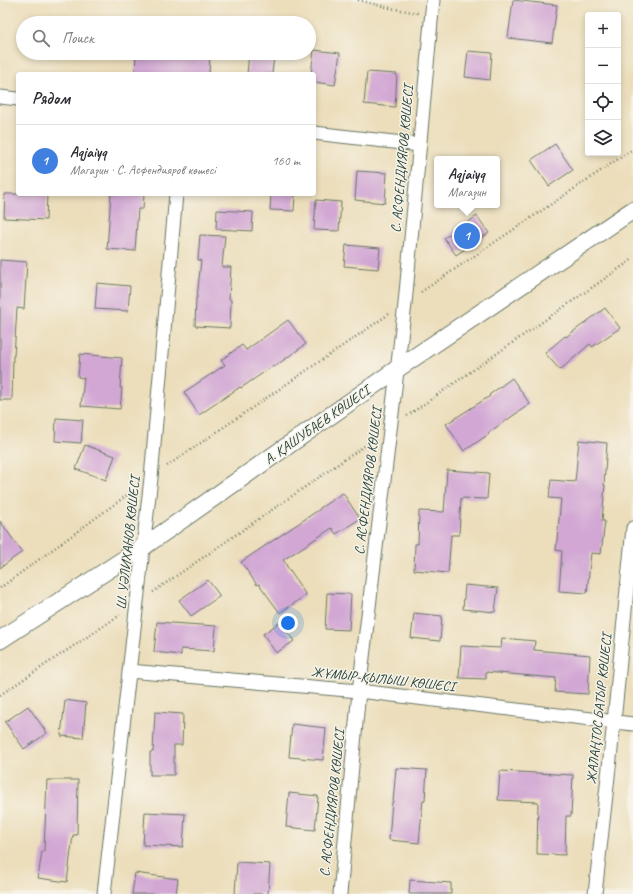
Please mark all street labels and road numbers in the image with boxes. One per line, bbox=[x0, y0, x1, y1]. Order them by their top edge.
street label: С. АСФЕНДИЯРОВ КӨШЕСІ bbox=[387, 81, 417, 233]
street label: А. ҚАШУБАЕВ КӨШЕСІ bbox=[261, 380, 376, 468]
street label: С. АСФЕНДИЯРОВ КӨШЕСІ bbox=[351, 403, 386, 555]
street label: Ш. УӘЛИХАНОВ КӨШЕСІ bbox=[113, 472, 144, 610]
street label: ЖАЛАҢТОС БАТЫР КӨШЕСІ bbox=[583, 630, 616, 785]
street label: ЖҰМЫР-ҚЫЛЫШ КӨШЕСІ bbox=[310, 663, 459, 695]
street label: С. АСФЕНДИЯРОВ КӨШЕСІ bbox=[316, 725, 349, 877]

